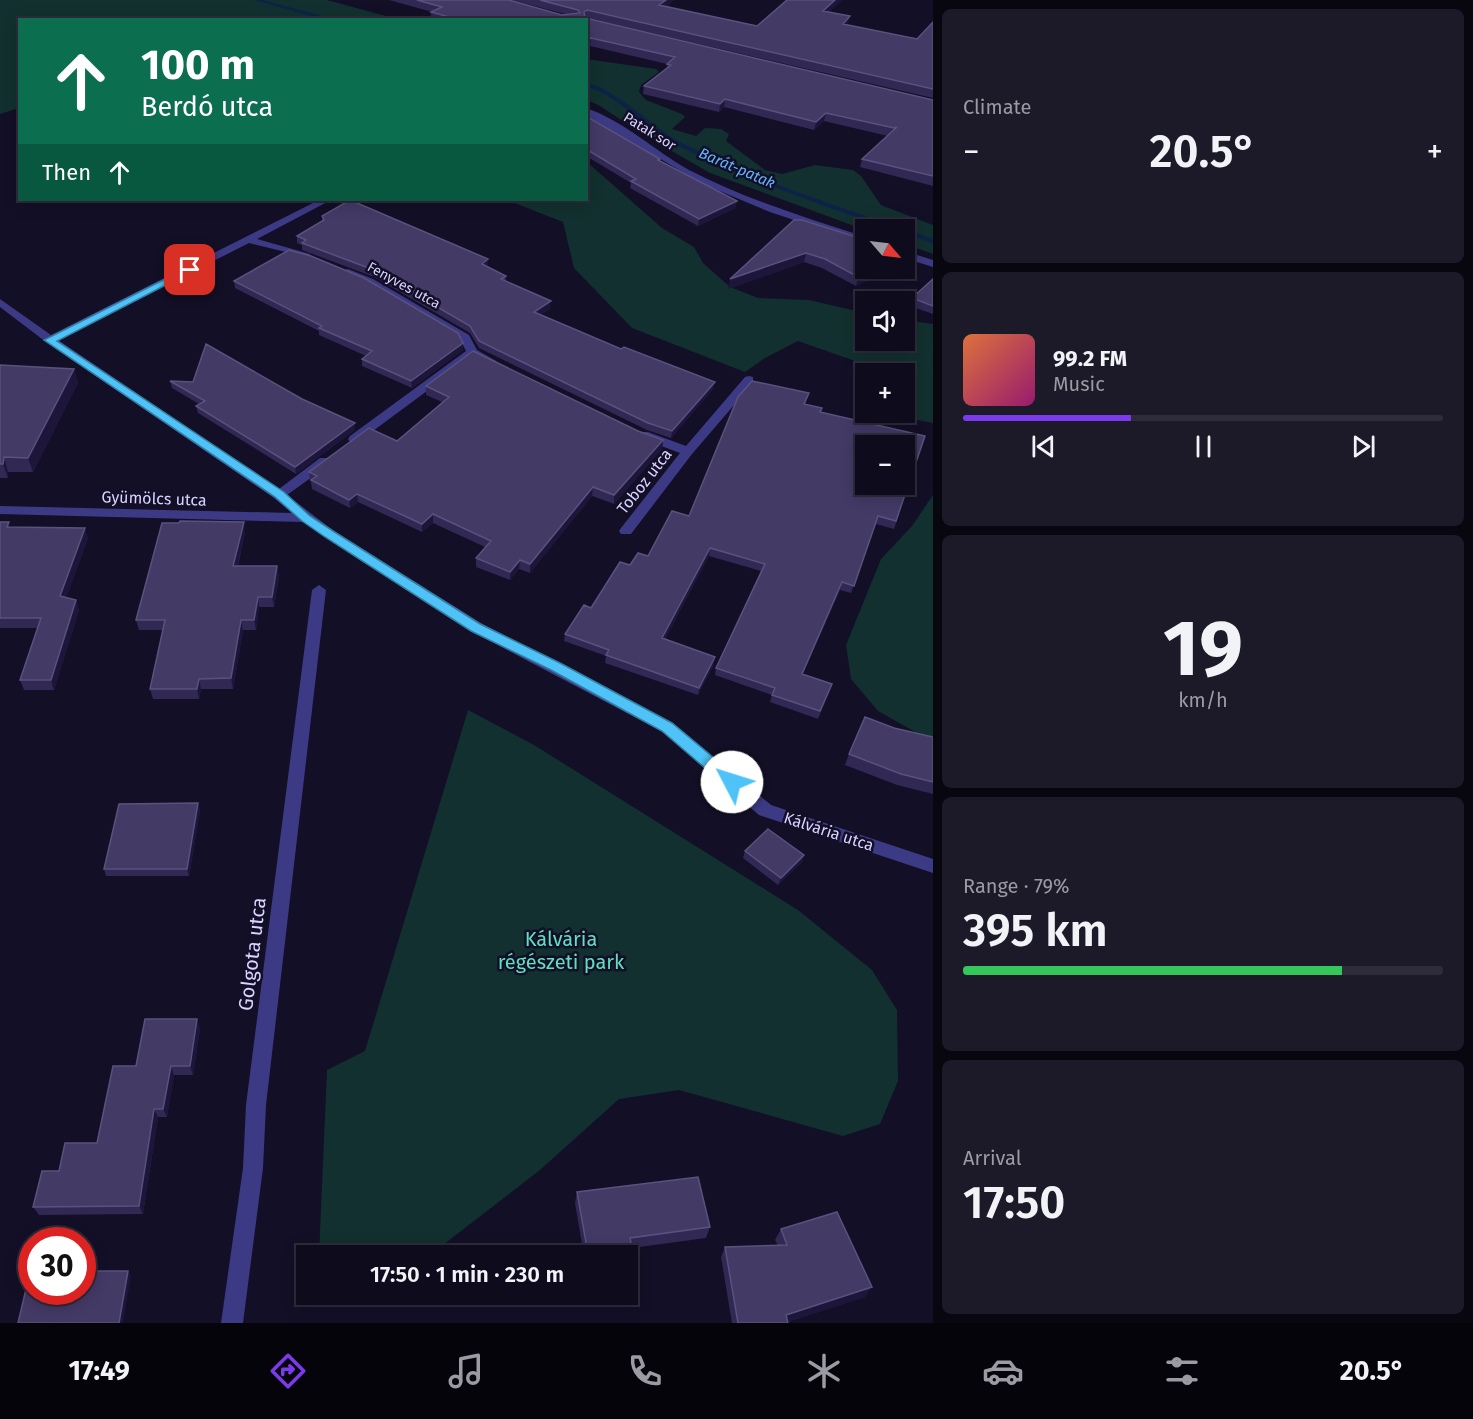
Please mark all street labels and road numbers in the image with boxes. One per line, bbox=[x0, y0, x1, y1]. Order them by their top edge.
street label: Patak sor bbox=[620, 109, 680, 154]
street label: Fenyves utca bbox=[364, 258, 443, 312]
street label: Toboz utca bbox=[613, 445, 676, 518]
street label: Gyümölcs utca bbox=[101, 487, 207, 510]
street label: Kálvária utca bbox=[781, 808, 876, 855]
street label: Golgota utca bbox=[233, 896, 271, 1012]

